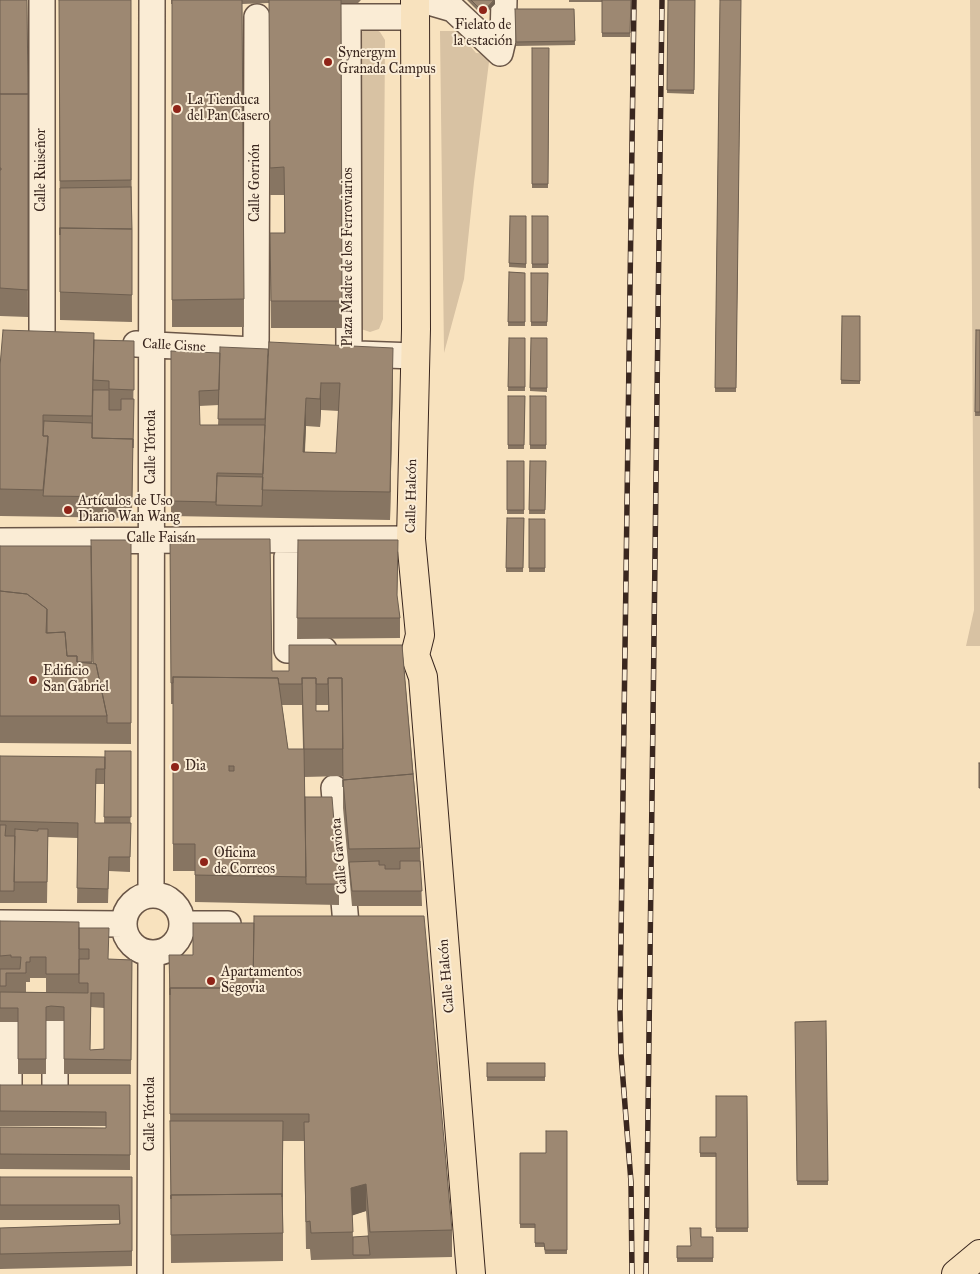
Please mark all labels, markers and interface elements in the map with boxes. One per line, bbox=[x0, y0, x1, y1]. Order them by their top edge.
marker: Fielato de la estación bbox=[477, 4, 489, 16]
place label: Fielato de la estación bbox=[454, 18, 512, 50]
place label: Synergym Granada Campus bbox=[338, 46, 436, 78]
marker: Synergym Granada Campus bbox=[322, 56, 334, 68]
place label: La Tienduca del Pan Casero bbox=[187, 93, 270, 125]
marker: La Tienduca del Pan Casero bbox=[171, 103, 183, 115]
street label: Calle Ruiseñor bbox=[34, 128, 50, 212]
street label: Calle Gorrión bbox=[248, 144, 264, 222]
street label: Plaza Madre de los Ferroviarios bbox=[341, 167, 357, 347]
street label: Calle Cisne bbox=[142, 336, 206, 356]
street label: Calle Tórtola bbox=[144, 410, 160, 484]
street label: Calle Halcón bbox=[403, 459, 421, 533]
place label: Artículos de Uso Diario Wan Wang bbox=[78, 494, 180, 526]
marker: Artículos de Uso Diario Wan Wang bbox=[62, 504, 74, 516]
street label: Calle Faisán bbox=[126, 531, 196, 547]
place label: Edificio San Gabriel bbox=[43, 664, 109, 696]
marker: Edificio San Gabriel bbox=[27, 674, 39, 686]
place label: Dia bbox=[185, 759, 206, 775]
marker: Dia bbox=[169, 761, 181, 773]
street label: Calle Gaviota bbox=[328, 817, 352, 895]
place label: Oficina de Correos bbox=[214, 846, 275, 879]
marker: Oficina de Correos bbox=[198, 856, 210, 868]
street label: Calle Halcón bbox=[435, 938, 459, 1014]
place label: Apartamentos Segovia bbox=[221, 965, 302, 998]
marker: Apartamentos Segovia bbox=[205, 975, 217, 987]
street label: Calle Tórtola bbox=[143, 1077, 159, 1151]

